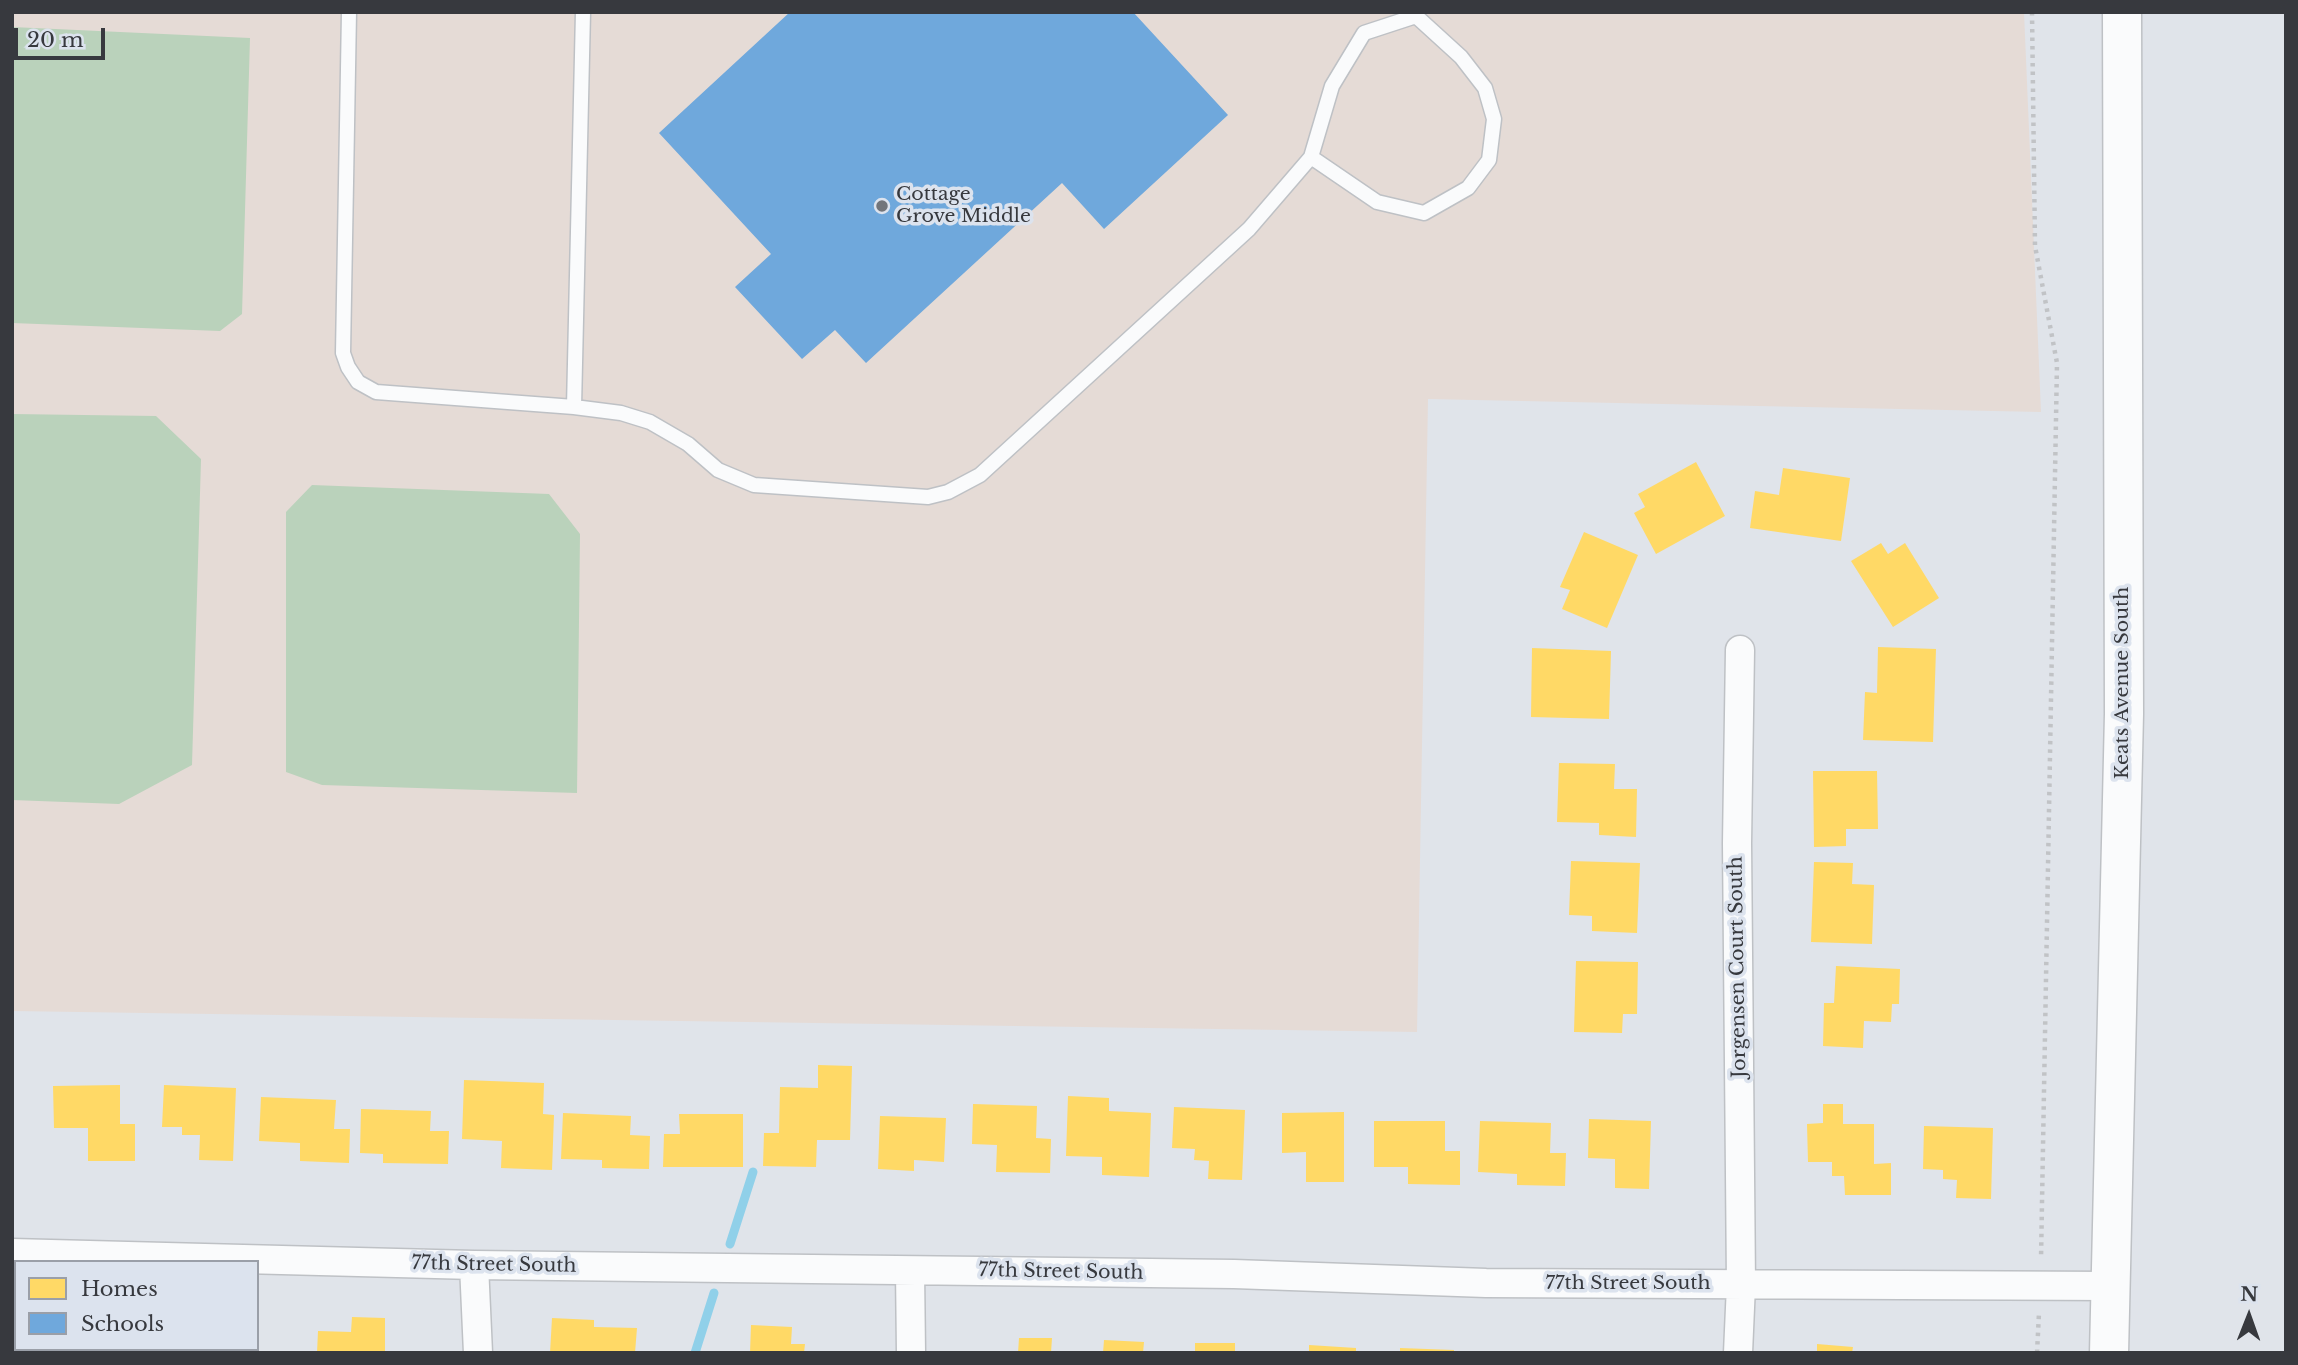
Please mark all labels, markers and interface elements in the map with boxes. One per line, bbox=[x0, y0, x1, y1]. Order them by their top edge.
scale bar bbox=[18, 14, 108, 58]
text: 20 m bbox=[27, 27, 84, 53]
place label: Cottage Grove Middle bbox=[896, 184, 1031, 228]
marker: Cottage Grove Middle bbox=[874, 198, 890, 214]
street label: Keats Avenue South bbox=[2112, 587, 2134, 779]
street label: Jorgensen Court South bbox=[1725, 856, 1751, 1078]
street label: 77th Street South bbox=[411, 1252, 577, 1278]
street label: 77th Street South bbox=[978, 1259, 1144, 1285]
legend bbox=[14, 1260, 259, 1351]
street label: 77th Street South bbox=[1545, 1273, 1711, 1295]
text: Homes bbox=[81, 1276, 158, 1302]
north arrow bbox=[2214, 1281, 2284, 1351]
text: N bbox=[2240, 1283, 2259, 1306]
text: Schools bbox=[81, 1311, 164, 1337]

